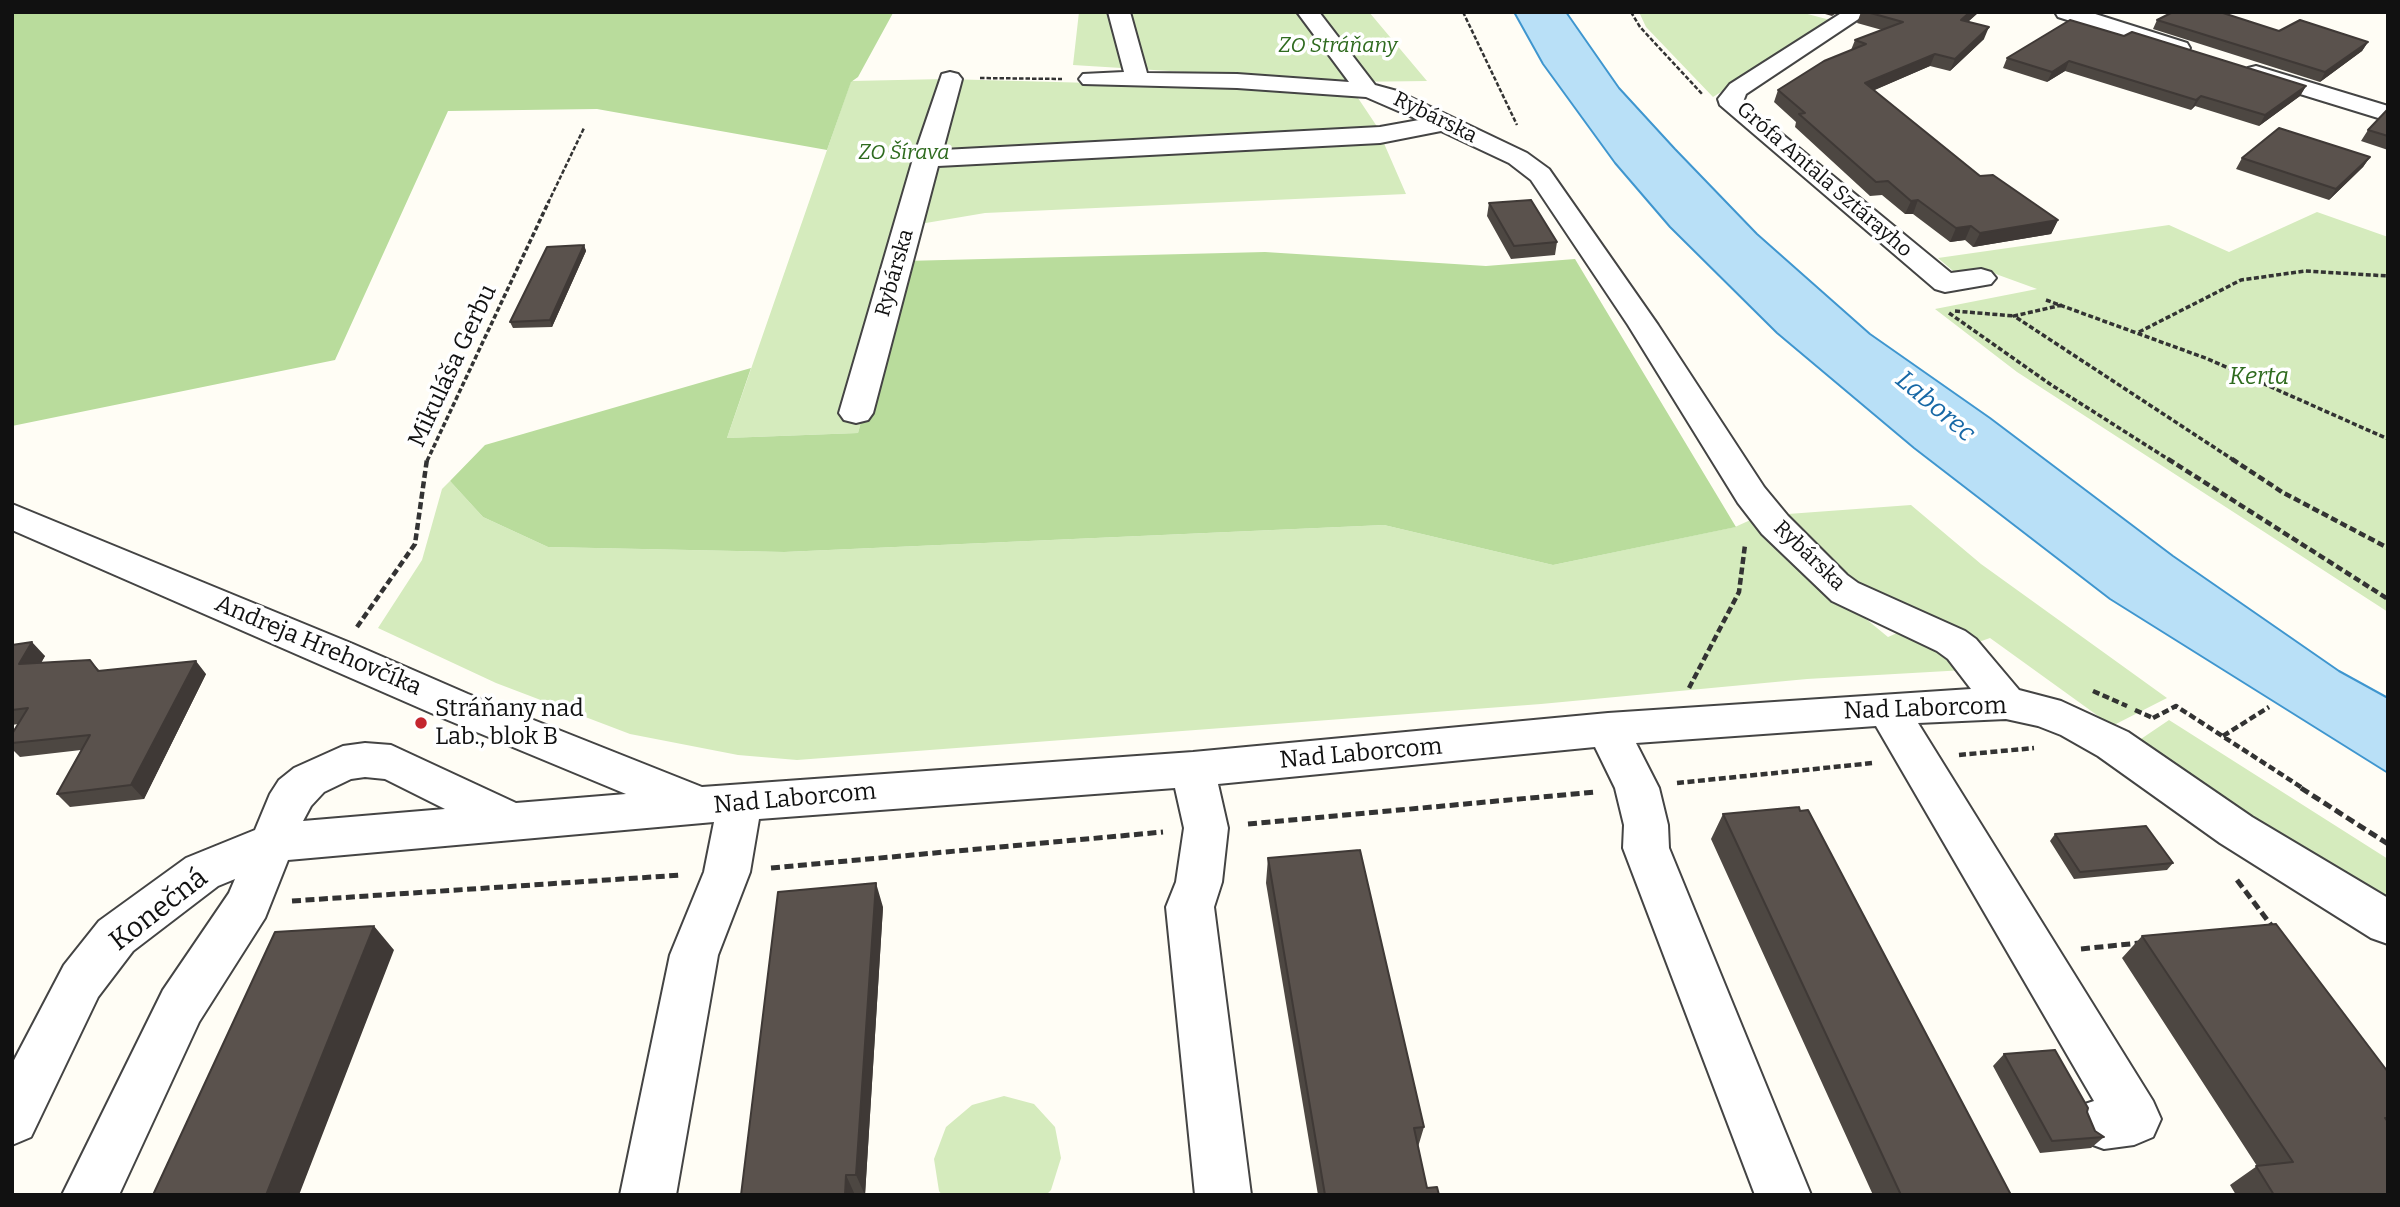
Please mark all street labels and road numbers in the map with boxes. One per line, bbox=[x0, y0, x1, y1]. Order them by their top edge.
street label: Rybárska bbox=[1389, 87, 1481, 149]
street label: Grófa Antala Sztárayho bbox=[1731, 97, 1917, 263]
street label: Rybárska bbox=[871, 226, 919, 320]
street label: Mikuláša Gerbu bbox=[403, 280, 503, 452]
street label: Rybárska bbox=[1768, 516, 1850, 596]
street label: Andreja Hrehovčíka bbox=[210, 589, 426, 703]
street label: Nad Laborcom bbox=[1843, 692, 2007, 726]
street label: Nad Laborcom bbox=[1278, 733, 1444, 775]
street label: Nad Laborcom bbox=[712, 778, 878, 820]
street label: Konečná bbox=[103, 861, 215, 959]

